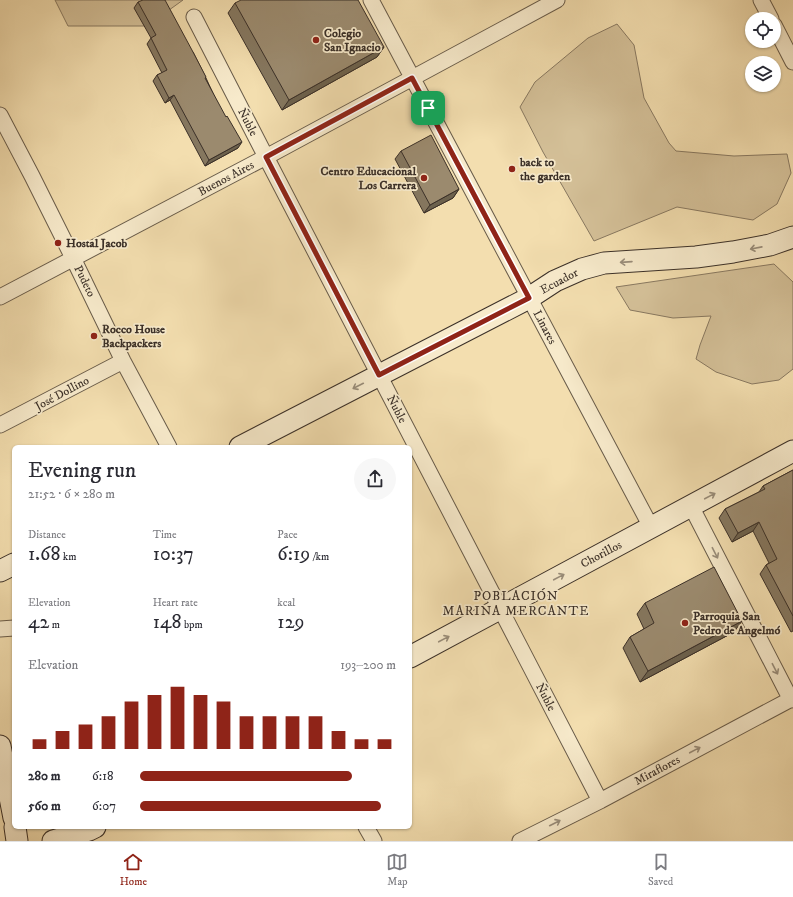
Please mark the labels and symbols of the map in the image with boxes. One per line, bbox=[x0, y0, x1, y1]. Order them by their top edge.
place label: Colegio San Ignacio bbox=[324, 26, 381, 55]
marker: Colegio San Ignacio bbox=[311, 35, 321, 45]
pin bbox=[411, 91, 445, 125]
street label: Ñuble bbox=[234, 106, 261, 139]
place label: back to the garden bbox=[519, 155, 571, 184]
street label: Buenos Aires bbox=[196, 157, 257, 199]
place label: Centro Educacional Los Carrera bbox=[321, 164, 417, 193]
marker: back to the garden bbox=[507, 164, 517, 174]
marker: Centro Educacional Los Carrera bbox=[419, 173, 429, 183]
place label: Hostal Jacob bbox=[66, 236, 127, 251]
marker: Hostal Jacob bbox=[53, 238, 63, 248]
one-way arrow bbox=[749, 244, 762, 252]
one-way arrow bbox=[620, 258, 633, 265]
street label: Pudeto bbox=[70, 263, 99, 300]
street label: Ecuador bbox=[538, 265, 581, 298]
street label: Linares bbox=[529, 308, 560, 347]
place label: Rocco House Backpackers bbox=[102, 322, 165, 351]
marker: Rocco House Backpackers bbox=[89, 331, 99, 341]
street label: José Dollino bbox=[32, 373, 92, 414]
one-way arrow bbox=[352, 383, 364, 390]
street label: Ñuble bbox=[383, 393, 410, 426]
one-way arrow bbox=[704, 491, 716, 499]
street label: Chorillos bbox=[578, 537, 624, 572]
one-way arrow bbox=[712, 547, 719, 559]
one-way arrow bbox=[553, 573, 565, 581]
district label: POBLACIÓN MARINA MERCANTE bbox=[443, 588, 589, 619]
place label: Parroquia San Pedro de Angelmó bbox=[693, 609, 780, 638]
marker: Parroquia San Pedro de Angelmó bbox=[680, 618, 690, 628]
one-way arrow bbox=[438, 635, 450, 642]
one-way arrow bbox=[771, 663, 779, 675]
street label: Ñuble bbox=[532, 681, 559, 714]
one-way arrow bbox=[689, 746, 701, 753]
street label: Miraflores bbox=[632, 752, 683, 789]
one-way arrow bbox=[549, 819, 561, 827]

